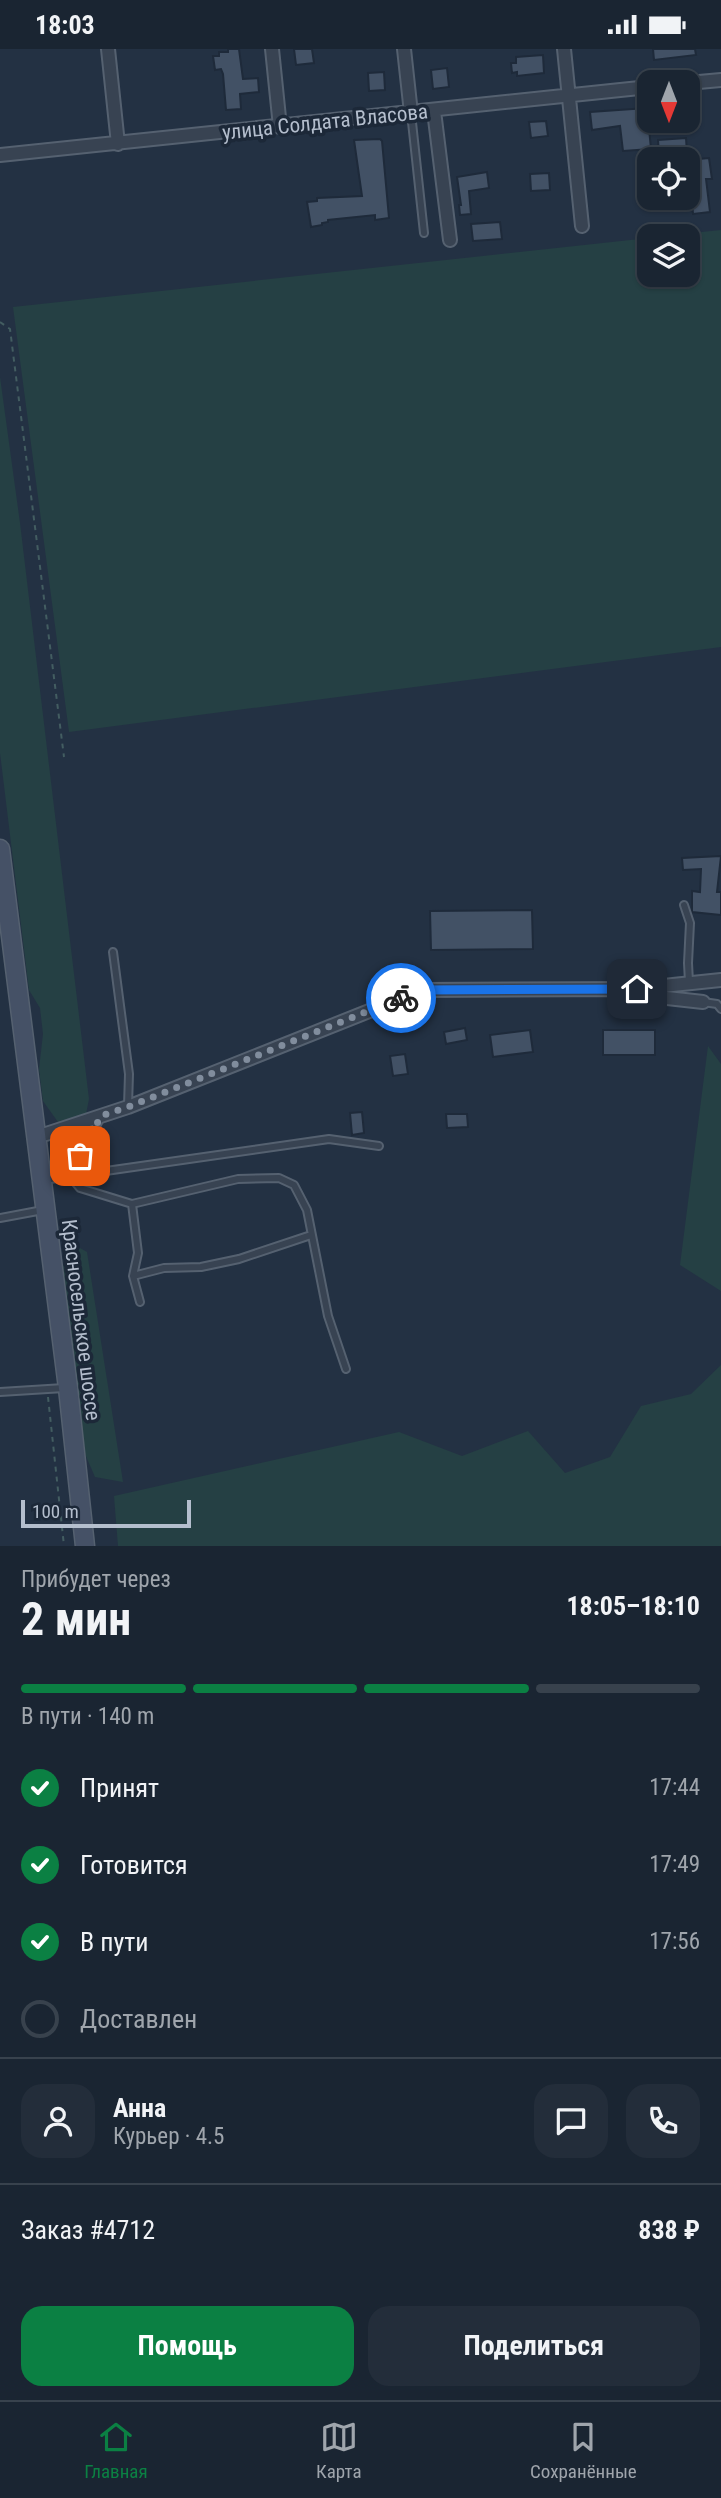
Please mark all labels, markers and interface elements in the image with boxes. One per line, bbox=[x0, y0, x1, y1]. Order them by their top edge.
text: 18:03 bbox=[35, 10, 95, 40]
north arrow bbox=[637, 70, 700, 133]
map controls bbox=[637, 70, 700, 287]
street label: улица Солдата Власова bbox=[221, 99, 429, 145]
button: locate bbox=[637, 147, 700, 210]
button: layers bbox=[637, 224, 700, 287]
pin bbox=[607, 959, 667, 1019]
courier bbox=[366, 963, 436, 1033]
icon: home bbox=[618, 970, 656, 1008]
icon: bike bbox=[382, 979, 420, 1017]
pin bbox=[50, 1126, 110, 1186]
icon: bag bbox=[61, 1137, 99, 1175]
street label: Красносельское шоссе bbox=[57, 1218, 105, 1422]
scale bar bbox=[21, 1497, 191, 1529]
text: 100 m bbox=[32, 1500, 79, 1523]
text: Прибудет через bbox=[21, 1566, 171, 1593]
text: 18:05–18:10 bbox=[566, 1591, 700, 1621]
text: 2 мин bbox=[21, 1592, 131, 1646]
text: В пути · 140 m bbox=[21, 1703, 154, 1730]
icon: check bbox=[21, 1769, 59, 1807]
text: Принят bbox=[80, 1773, 159, 1803]
text: 17:44 bbox=[649, 1774, 700, 1801]
icon: check bbox=[21, 1846, 59, 1884]
text: Готовится bbox=[80, 1850, 188, 1880]
text: 17:49 bbox=[649, 1851, 700, 1878]
icon: check bbox=[21, 1923, 59, 1961]
text: В пути bbox=[80, 1927, 149, 1957]
text: 17:56 bbox=[649, 1928, 700, 1955]
text: Доставлен bbox=[80, 2004, 197, 2034]
button: person bbox=[21, 2084, 95, 2158]
button: chat bbox=[534, 2084, 608, 2158]
button: phone bbox=[626, 2084, 700, 2158]
text: Анна bbox=[113, 2093, 166, 2123]
text: Курьер · 4.5 bbox=[113, 2123, 224, 2150]
text: Заказ #4712 bbox=[21, 2215, 155, 2245]
text: 838 ₽ bbox=[638, 2215, 700, 2245]
button: Помощь bbox=[21, 2306, 354, 2386]
button: Поделиться bbox=[368, 2306, 700, 2386]
tab: Главная bbox=[84, 2418, 148, 2483]
tab: Карта bbox=[316, 2418, 362, 2483]
tab: Сохранённые bbox=[530, 2418, 637, 2483]

